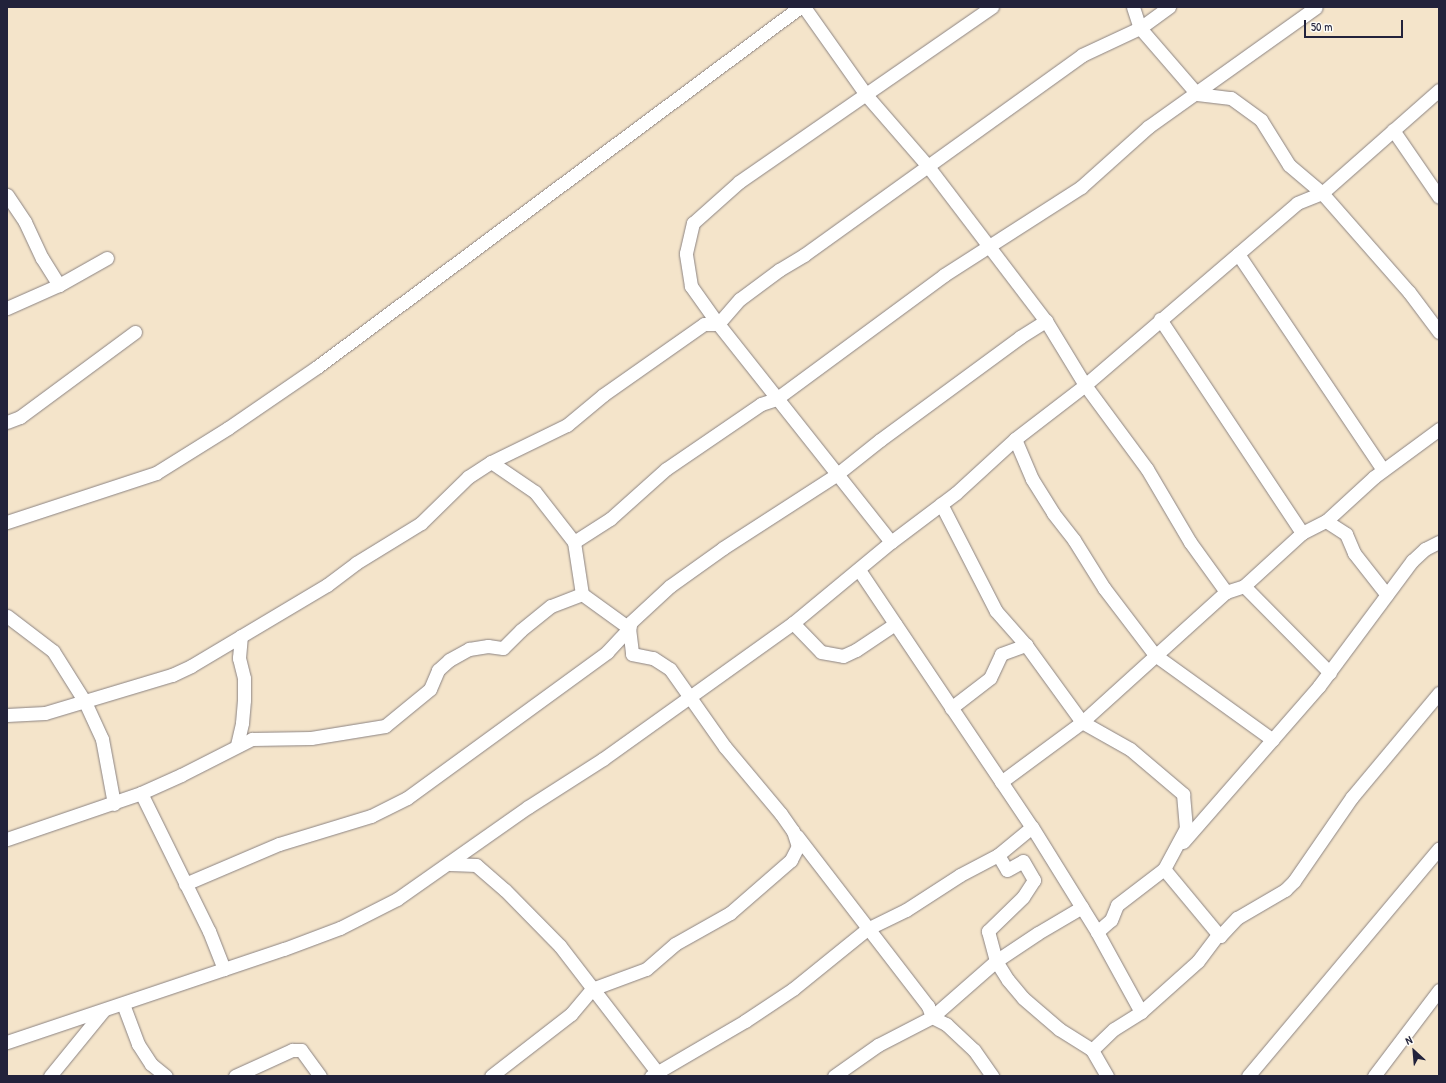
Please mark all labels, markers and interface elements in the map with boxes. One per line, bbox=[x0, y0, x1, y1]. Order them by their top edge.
scale bar bbox=[1306, 12, 1405, 38]
text: 50 m bbox=[1311, 18, 1332, 35]
north arrow bbox=[1394, 1031, 1434, 1071]
text: N bbox=[1403, 1033, 1414, 1048]

